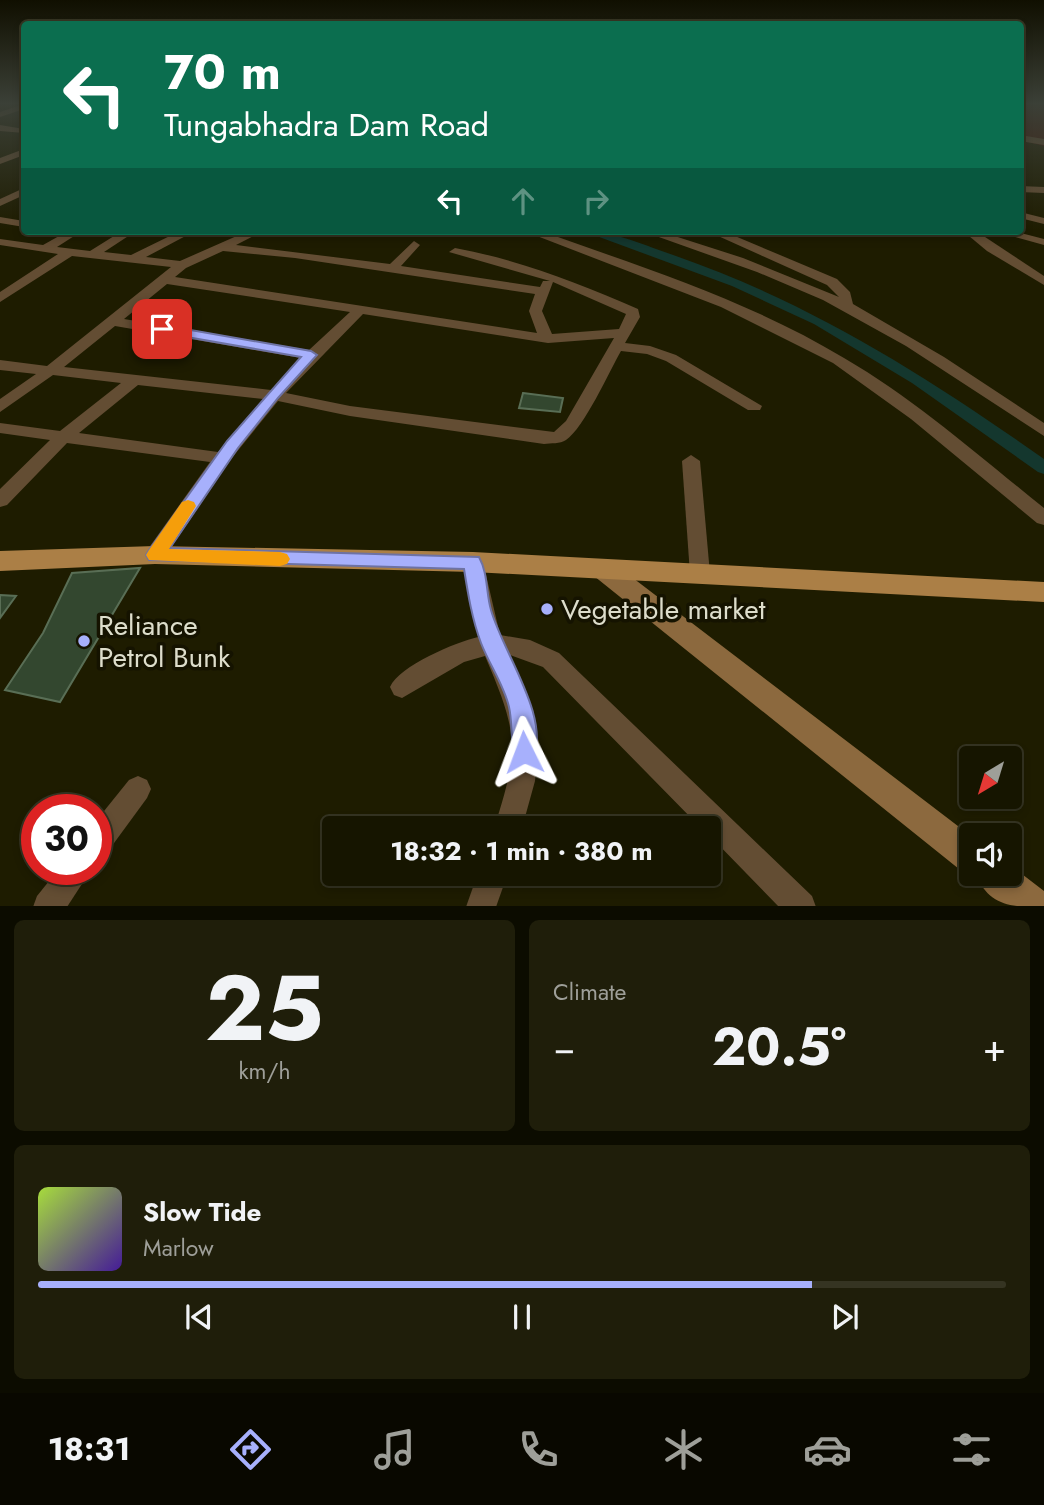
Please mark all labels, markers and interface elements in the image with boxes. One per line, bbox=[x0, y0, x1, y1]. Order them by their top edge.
text: 70 m bbox=[164, 37, 281, 107]
icon: left bbox=[49, 49, 140, 140]
text: Tungabhadra Dam Road bbox=[164, 102, 489, 148]
icon: left bbox=[431, 182, 469, 220]
icon: ahead bbox=[504, 182, 542, 220]
icon: right bbox=[577, 182, 615, 220]
pin bbox=[132, 299, 192, 359]
icon: arrive bbox=[143, 310, 181, 348]
place label: Vegetable market bbox=[561, 589, 766, 630]
marker: Vegetable market bbox=[539, 601, 555, 617]
place label: Reliance Petrol Bunk bbox=[98, 605, 231, 678]
marker: Reliance Petrol Bunk bbox=[76, 633, 92, 649]
position arrow bbox=[487, 715, 561, 789]
north arrow bbox=[959, 746, 1022, 808]
map controls bbox=[959, 746, 1022, 886]
speed limit sign: 30 bbox=[21, 794, 112, 885]
button: sound bbox=[959, 823, 1022, 886]
text: 18:32 · 1 min · 380 m bbox=[390, 832, 653, 870]
text: 25 bbox=[205, 943, 324, 1074]
text: Climate bbox=[553, 975, 626, 1009]
text: 20.5° bbox=[712, 1009, 846, 1085]
text: − bbox=[553, 1020, 575, 1075]
text: + bbox=[983, 1020, 1006, 1075]
text: km/h bbox=[239, 1054, 290, 1088]
text: Slow Tide bbox=[143, 1193, 262, 1231]
text: Marlow bbox=[143, 1231, 214, 1265]
icon: previous bbox=[180, 1298, 218, 1336]
icon: pause bbox=[503, 1298, 541, 1336]
icon: next bbox=[826, 1298, 864, 1336]
icon: directions bbox=[226, 1425, 275, 1474]
icon: music bbox=[370, 1425, 419, 1474]
icon: phone bbox=[514, 1425, 563, 1474]
icon: climate bbox=[659, 1425, 708, 1474]
icon: car bbox=[803, 1425, 852, 1474]
icon: filters bbox=[947, 1425, 996, 1474]
text: 18:31 bbox=[48, 1426, 130, 1472]

